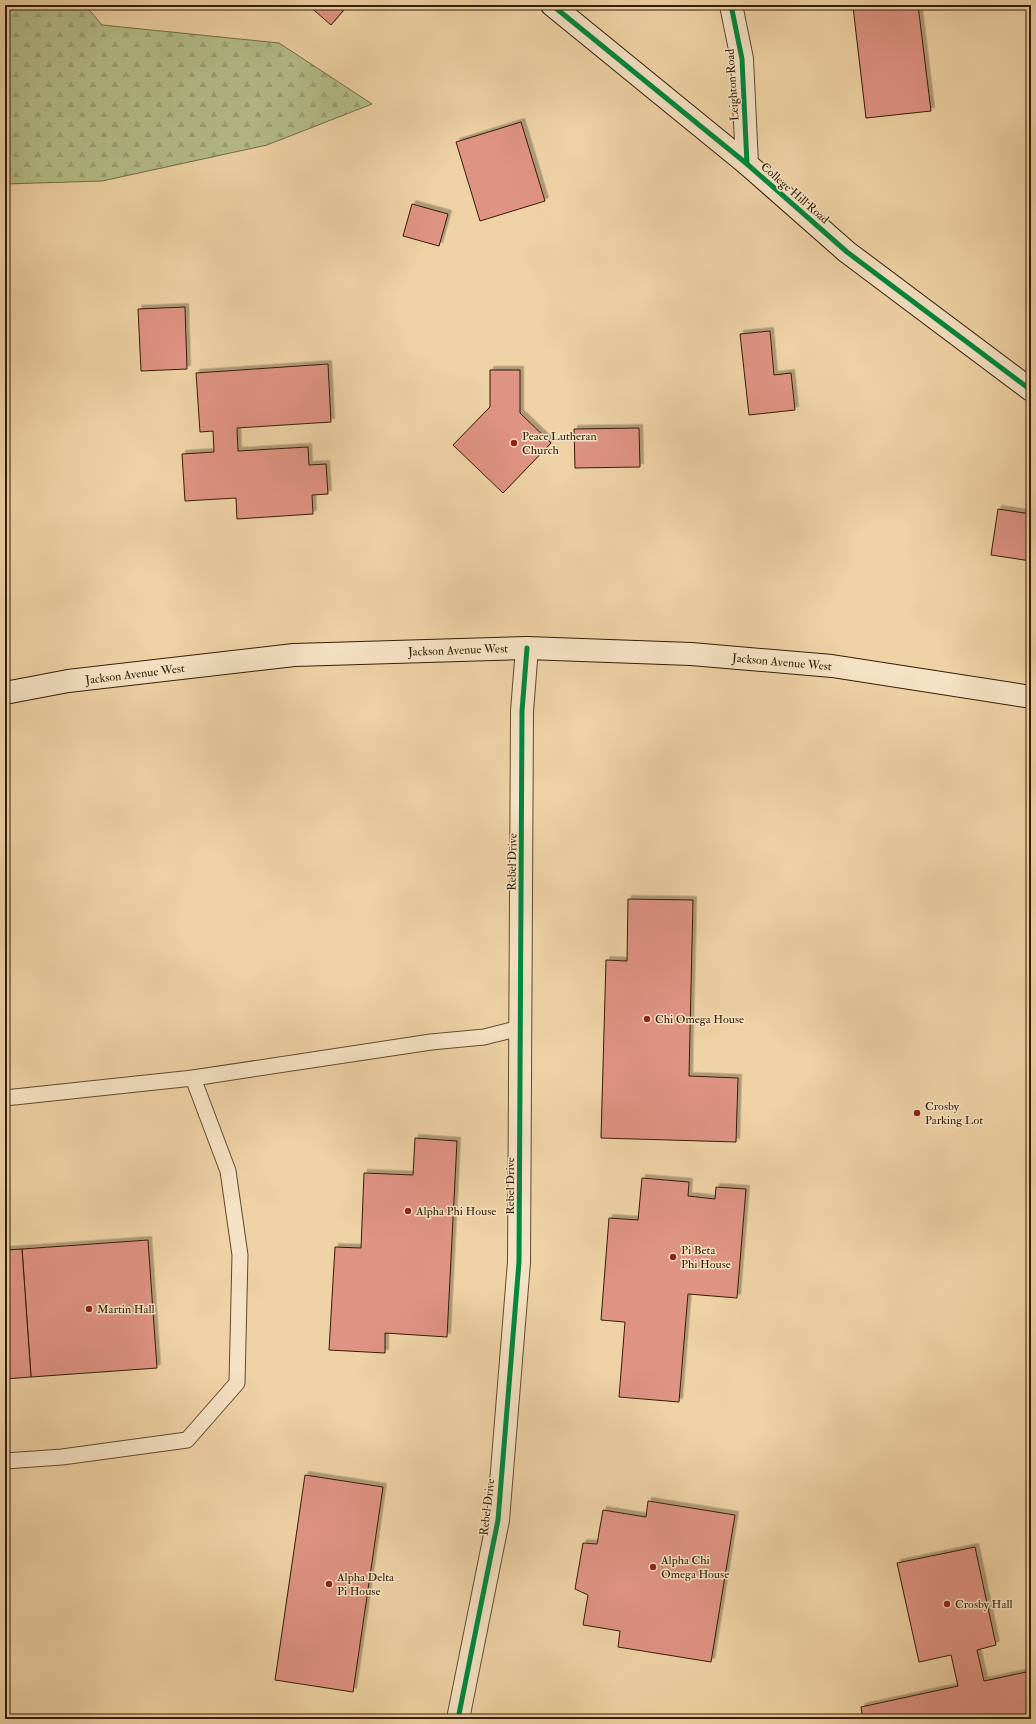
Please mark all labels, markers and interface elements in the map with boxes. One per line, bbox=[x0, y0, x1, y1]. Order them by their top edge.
street label: Leighton Road bbox=[722, 48, 743, 122]
street label: College Hill Road bbox=[757, 160, 832, 227]
place label: Peace Lutheran Church bbox=[522, 429, 597, 458]
marker: Peace Lutheran Church bbox=[509, 438, 519, 448]
street label: Jackson Avenue West bbox=[407, 641, 508, 660]
street label: Jackson Avenue West bbox=[730, 651, 833, 674]
street label: Jackson Avenue West bbox=[84, 661, 186, 688]
street label: Rebel Drive bbox=[504, 833, 521, 891]
place label: Chi Omega House bbox=[655, 1012, 744, 1027]
marker: Chi Omega House bbox=[642, 1014, 652, 1024]
place label: Crosby Parking Lot bbox=[925, 1099, 983, 1128]
marker: Crosby Parking Lot bbox=[912, 1108, 922, 1118]
street label: Rebel Drive bbox=[503, 1157, 518, 1215]
place label: Alpha Phi House bbox=[415, 1204, 496, 1219]
marker: Alpha Phi House bbox=[403, 1206, 413, 1216]
place label: Pi Beta Phi House bbox=[681, 1243, 731, 1272]
marker: Pi Beta Phi House bbox=[668, 1252, 678, 1262]
place label: Martin Hall bbox=[97, 1302, 155, 1317]
marker: Martin Hall bbox=[84, 1304, 94, 1314]
street label: Rebel Drive bbox=[477, 1478, 498, 1537]
place label: Alpha Chi Omega House bbox=[660, 1553, 729, 1582]
marker: Alpha Chi Omega House bbox=[648, 1562, 658, 1572]
place label: Alpha Delta Pi House bbox=[336, 1570, 395, 1599]
marker: Alpha Delta Pi House bbox=[324, 1579, 334, 1589]
place label: Crosby Hall bbox=[955, 1597, 1013, 1612]
marker: Crosby Hall bbox=[942, 1599, 952, 1609]

